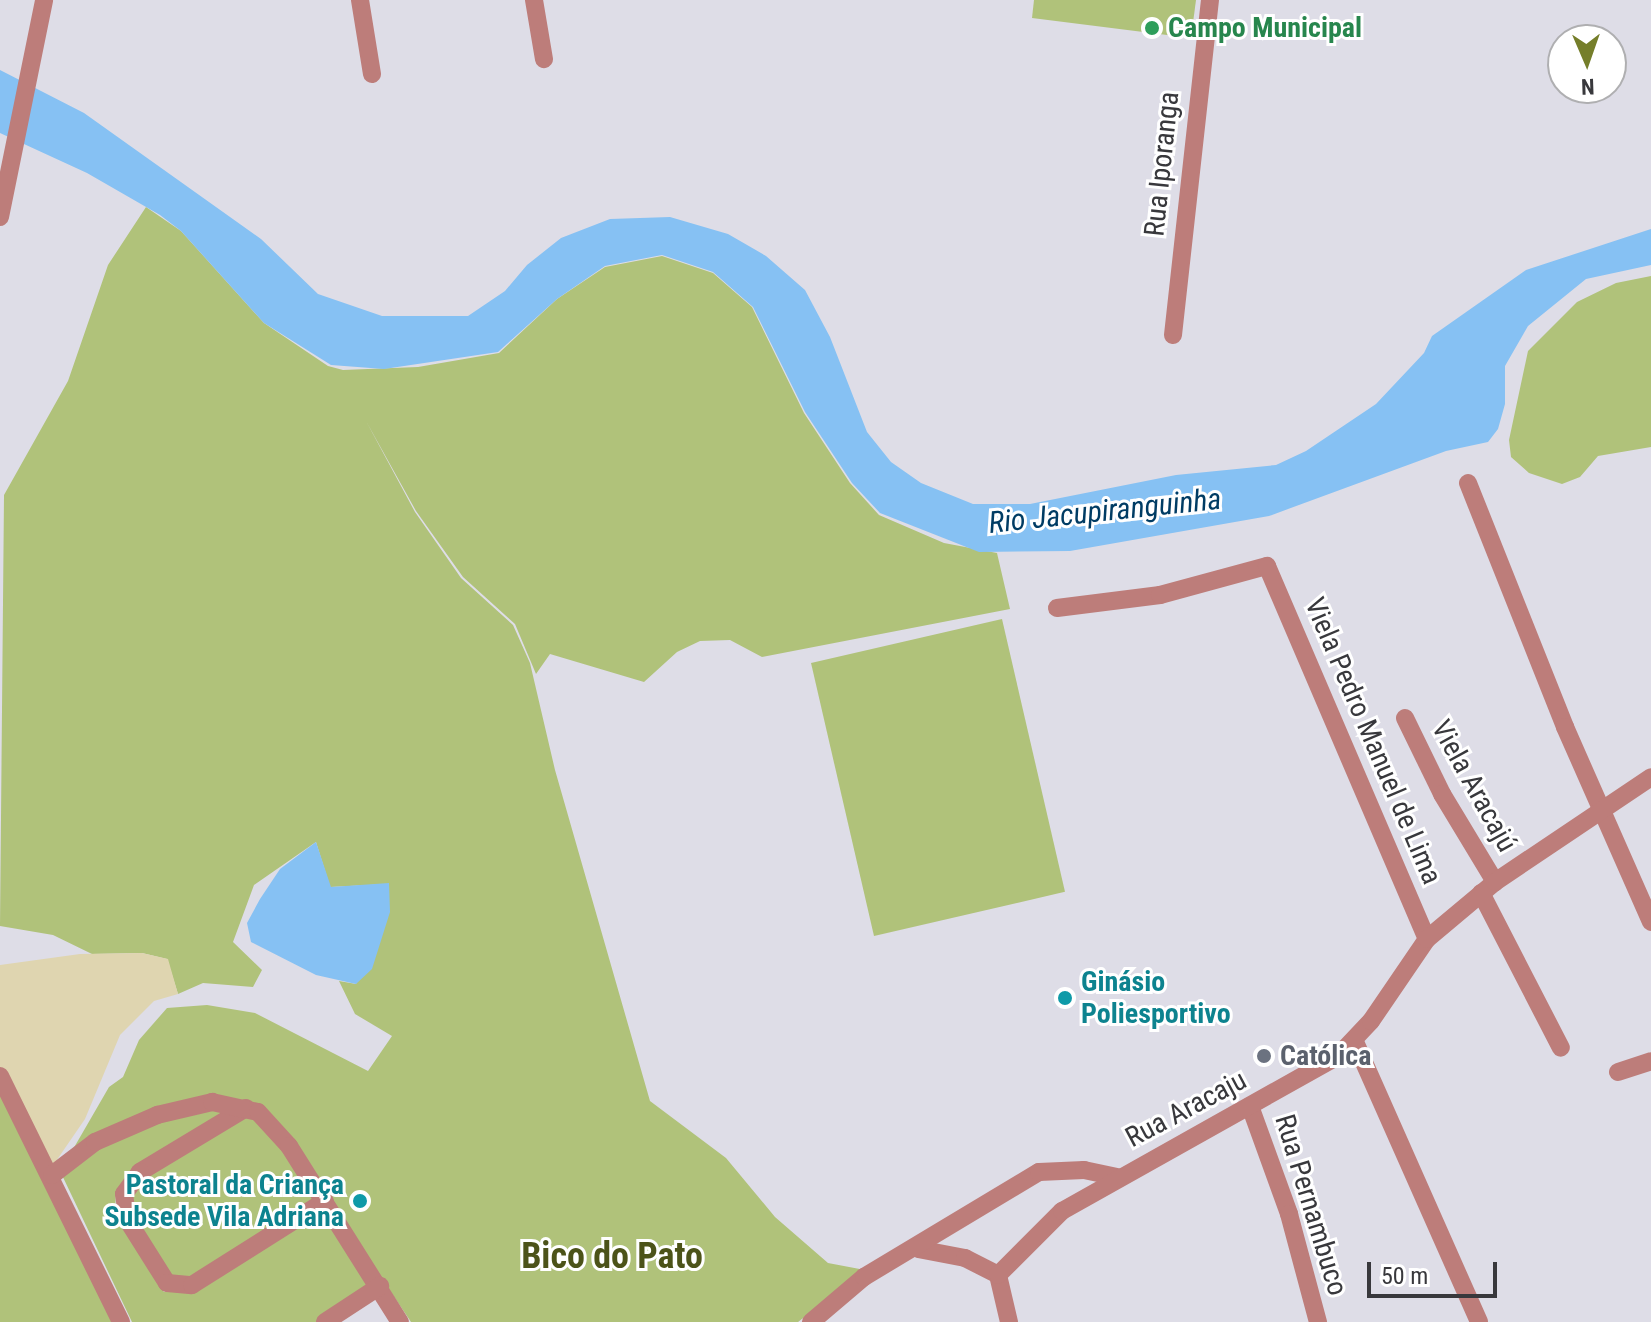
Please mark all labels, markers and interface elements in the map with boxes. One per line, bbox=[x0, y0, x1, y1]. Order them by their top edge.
place label: Campo Municipal bbox=[1168, 11, 1362, 45]
marker: Campo Municipal bbox=[1143, 19, 1161, 37]
north arrow bbox=[1547, 24, 1627, 104]
text: N bbox=[1581, 74, 1595, 99]
street label: Rua Iporanga bbox=[1138, 90, 1186, 238]
water label: Rio Jacupiranguinha bbox=[987, 481, 1223, 541]
street label: Viela Pedro Manuel de Lima bbox=[1297, 593, 1449, 889]
street label: Viela Aracajú bbox=[1424, 714, 1524, 858]
place label: Ginásio Poliesportivo bbox=[1081, 965, 1231, 1031]
marker: Ginásio Poliesportivo bbox=[1056, 989, 1074, 1007]
place label: Católica bbox=[1280, 1039, 1371, 1073]
marker: Católica bbox=[1255, 1047, 1273, 1065]
street label: Rua Aracaju bbox=[1120, 1063, 1252, 1155]
street label: Rua Pernambuco bbox=[1268, 1110, 1354, 1300]
place label: Pastoral da Criança Subsede Vila Adriana bbox=[104, 1168, 344, 1234]
marker: Pastoral da Criança Subsede Vila Adriana bbox=[351, 1192, 369, 1210]
district label: Bico do Pato bbox=[521, 1235, 703, 1279]
scale bar bbox=[1371, 1246, 1501, 1296]
text: 50 m bbox=[1381, 1262, 1428, 1290]

